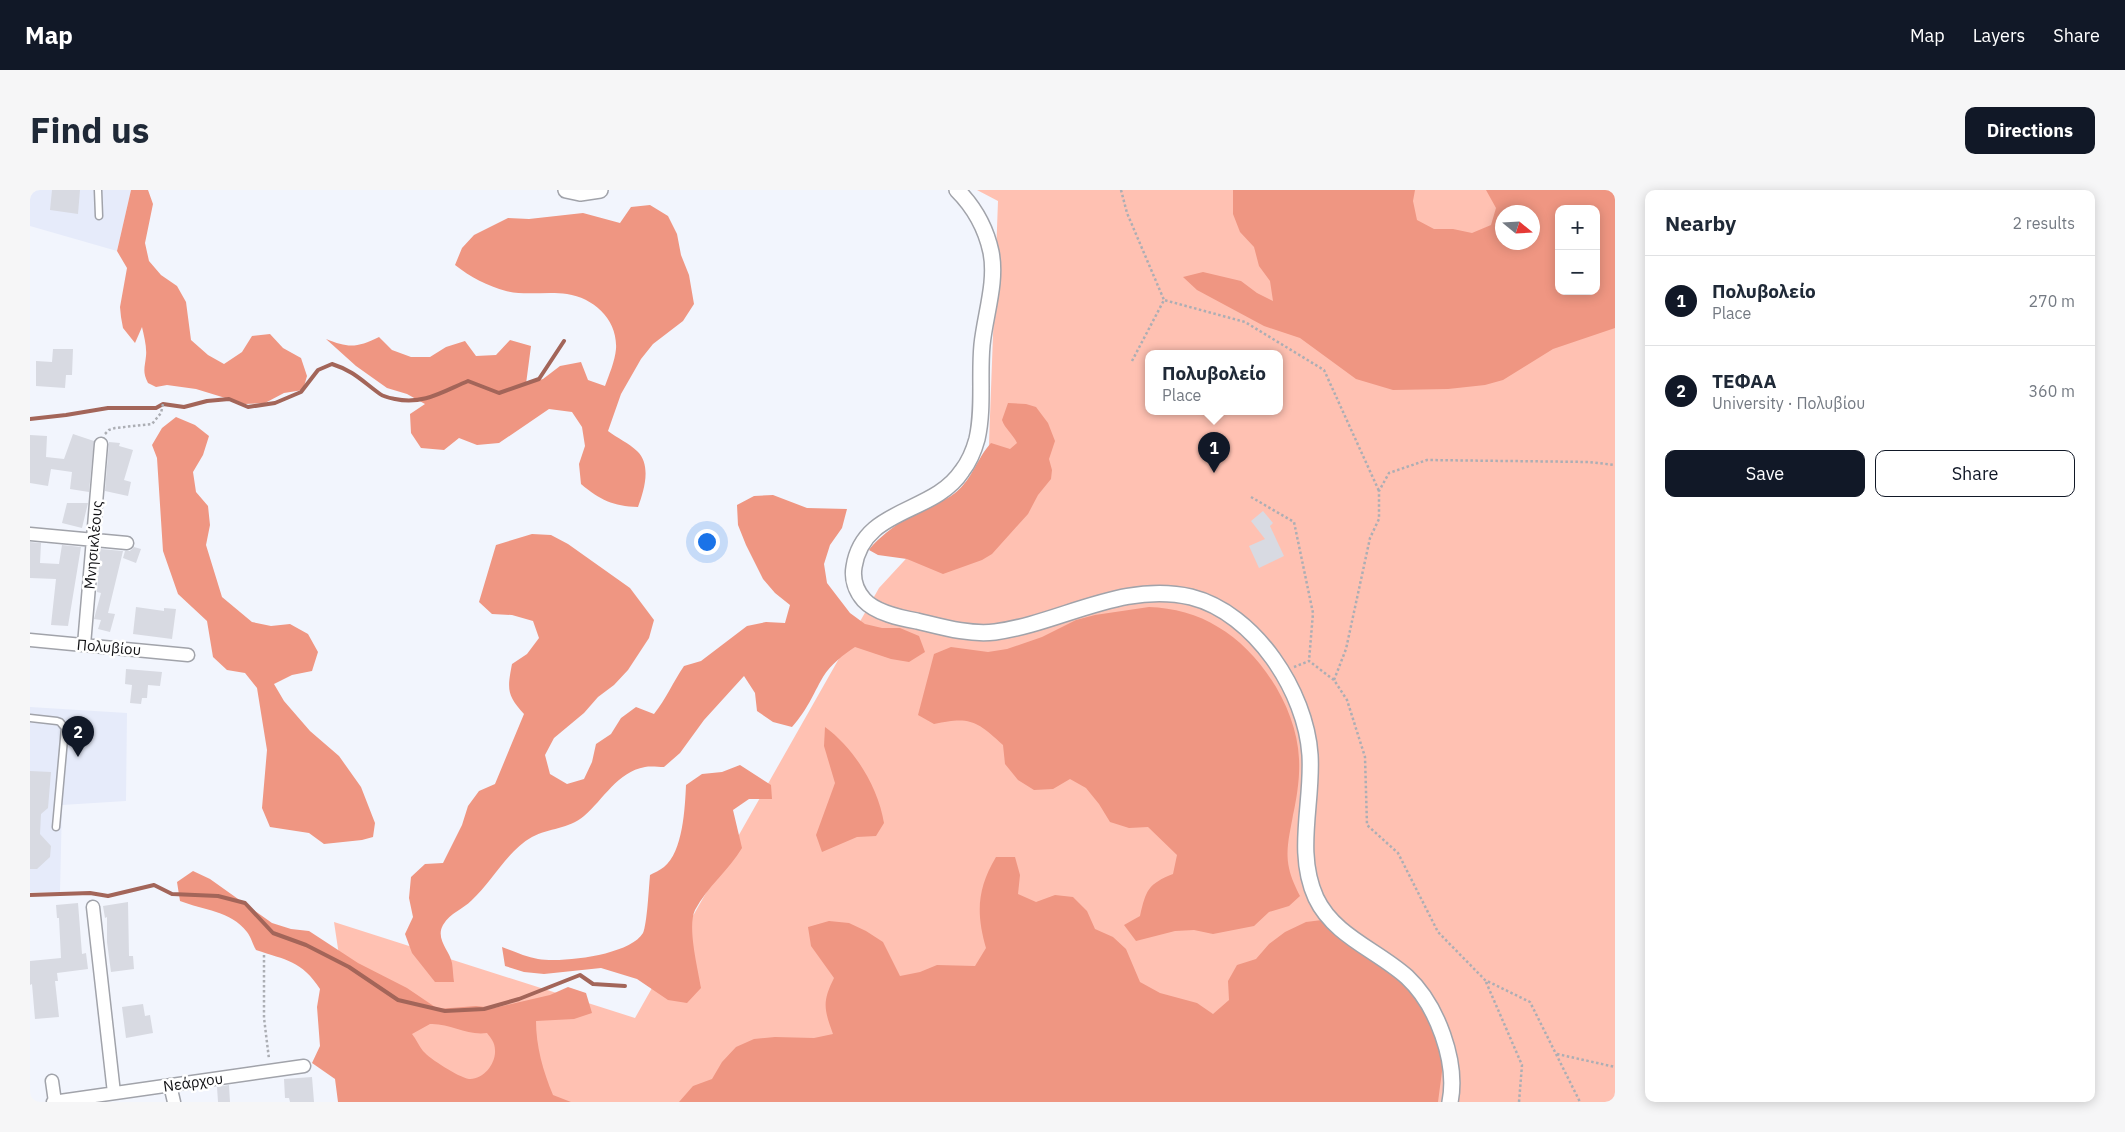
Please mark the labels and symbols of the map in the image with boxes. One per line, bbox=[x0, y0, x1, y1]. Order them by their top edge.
north arrow bbox=[1495, 205, 1540, 250]
pin: 1 bbox=[1198, 432, 1230, 473]
street label: Μνησικλέους bbox=[80, 500, 106, 590]
your location bbox=[694, 529, 720, 555]
street label: Πολυβίου bbox=[76, 635, 142, 659]
pin: 2 bbox=[62, 716, 94, 757]
street label: Νεάρχου bbox=[162, 1068, 224, 1096]

